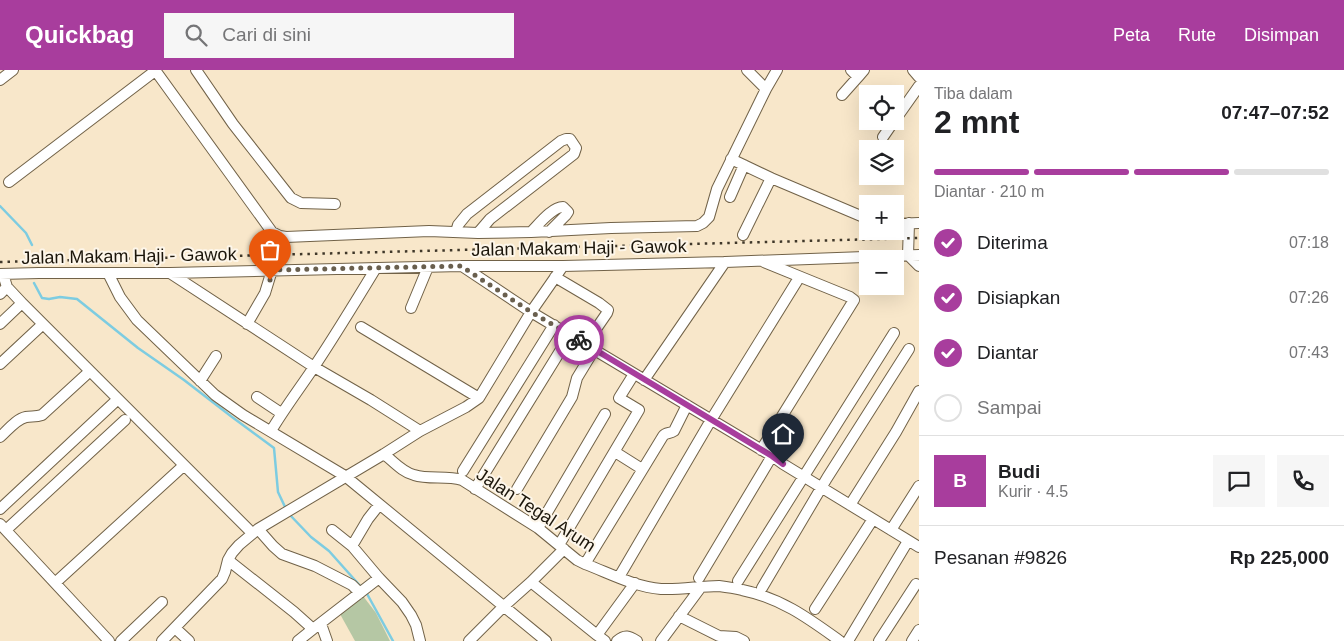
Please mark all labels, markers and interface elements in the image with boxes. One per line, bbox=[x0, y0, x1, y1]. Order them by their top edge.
search box bbox=[164, 13, 514, 58]
text: Quickbag bbox=[25, 21, 134, 48]
icon: search bbox=[182, 21, 210, 49]
text: Cari di sini bbox=[222, 24, 311, 45]
text: Peta bbox=[1113, 25, 1150, 45]
text: Rute bbox=[1178, 25, 1216, 45]
text: Disimpan bbox=[1244, 25, 1319, 45]
map controls bbox=[859, 85, 904, 295]
button: locate bbox=[859, 85, 904, 130]
text: Tiba dalam bbox=[934, 85, 1013, 102]
text: 07:47–07:52 bbox=[1221, 102, 1329, 123]
text: 2 mnt bbox=[934, 104, 1019, 140]
button: layers bbox=[859, 140, 904, 185]
text: Diantar · 210 m bbox=[934, 183, 1044, 200]
button: + bbox=[859, 195, 904, 240]
pin bbox=[249, 229, 291, 280]
icon: check bbox=[934, 229, 962, 257]
text: Diterima bbox=[977, 232, 1048, 253]
text: 07:18 bbox=[1289, 234, 1329, 251]
icon: bag bbox=[256, 236, 284, 264]
street label: Jalan Makam Haji - Gawok bbox=[471, 236, 688, 260]
street label: Jalan Makam Haji - Gawok bbox=[21, 244, 238, 268]
button: − bbox=[859, 250, 904, 295]
icon: check bbox=[934, 284, 962, 312]
text: Disiapkan bbox=[977, 287, 1060, 308]
text: 07:26 bbox=[1289, 289, 1329, 306]
courier bbox=[554, 315, 604, 365]
icon: bike bbox=[565, 326, 593, 354]
icon: check bbox=[934, 339, 962, 367]
text: Diantar bbox=[977, 342, 1038, 363]
text: 07:43 bbox=[1289, 344, 1329, 361]
text: Sampai bbox=[977, 397, 1041, 418]
pin bbox=[762, 413, 804, 464]
icon: home bbox=[769, 420, 797, 448]
button: chat bbox=[1213, 455, 1265, 507]
button: phone bbox=[1277, 455, 1329, 507]
text: Budi bbox=[998, 461, 1040, 482]
street label: Jalan Tegal Arum bbox=[473, 464, 599, 556]
text: B bbox=[953, 470, 967, 491]
text: Kurir · 4.5 bbox=[998, 483, 1068, 500]
text: Pesanan #9826 bbox=[934, 547, 1067, 568]
text: Rp 225,000 bbox=[1230, 547, 1329, 568]

